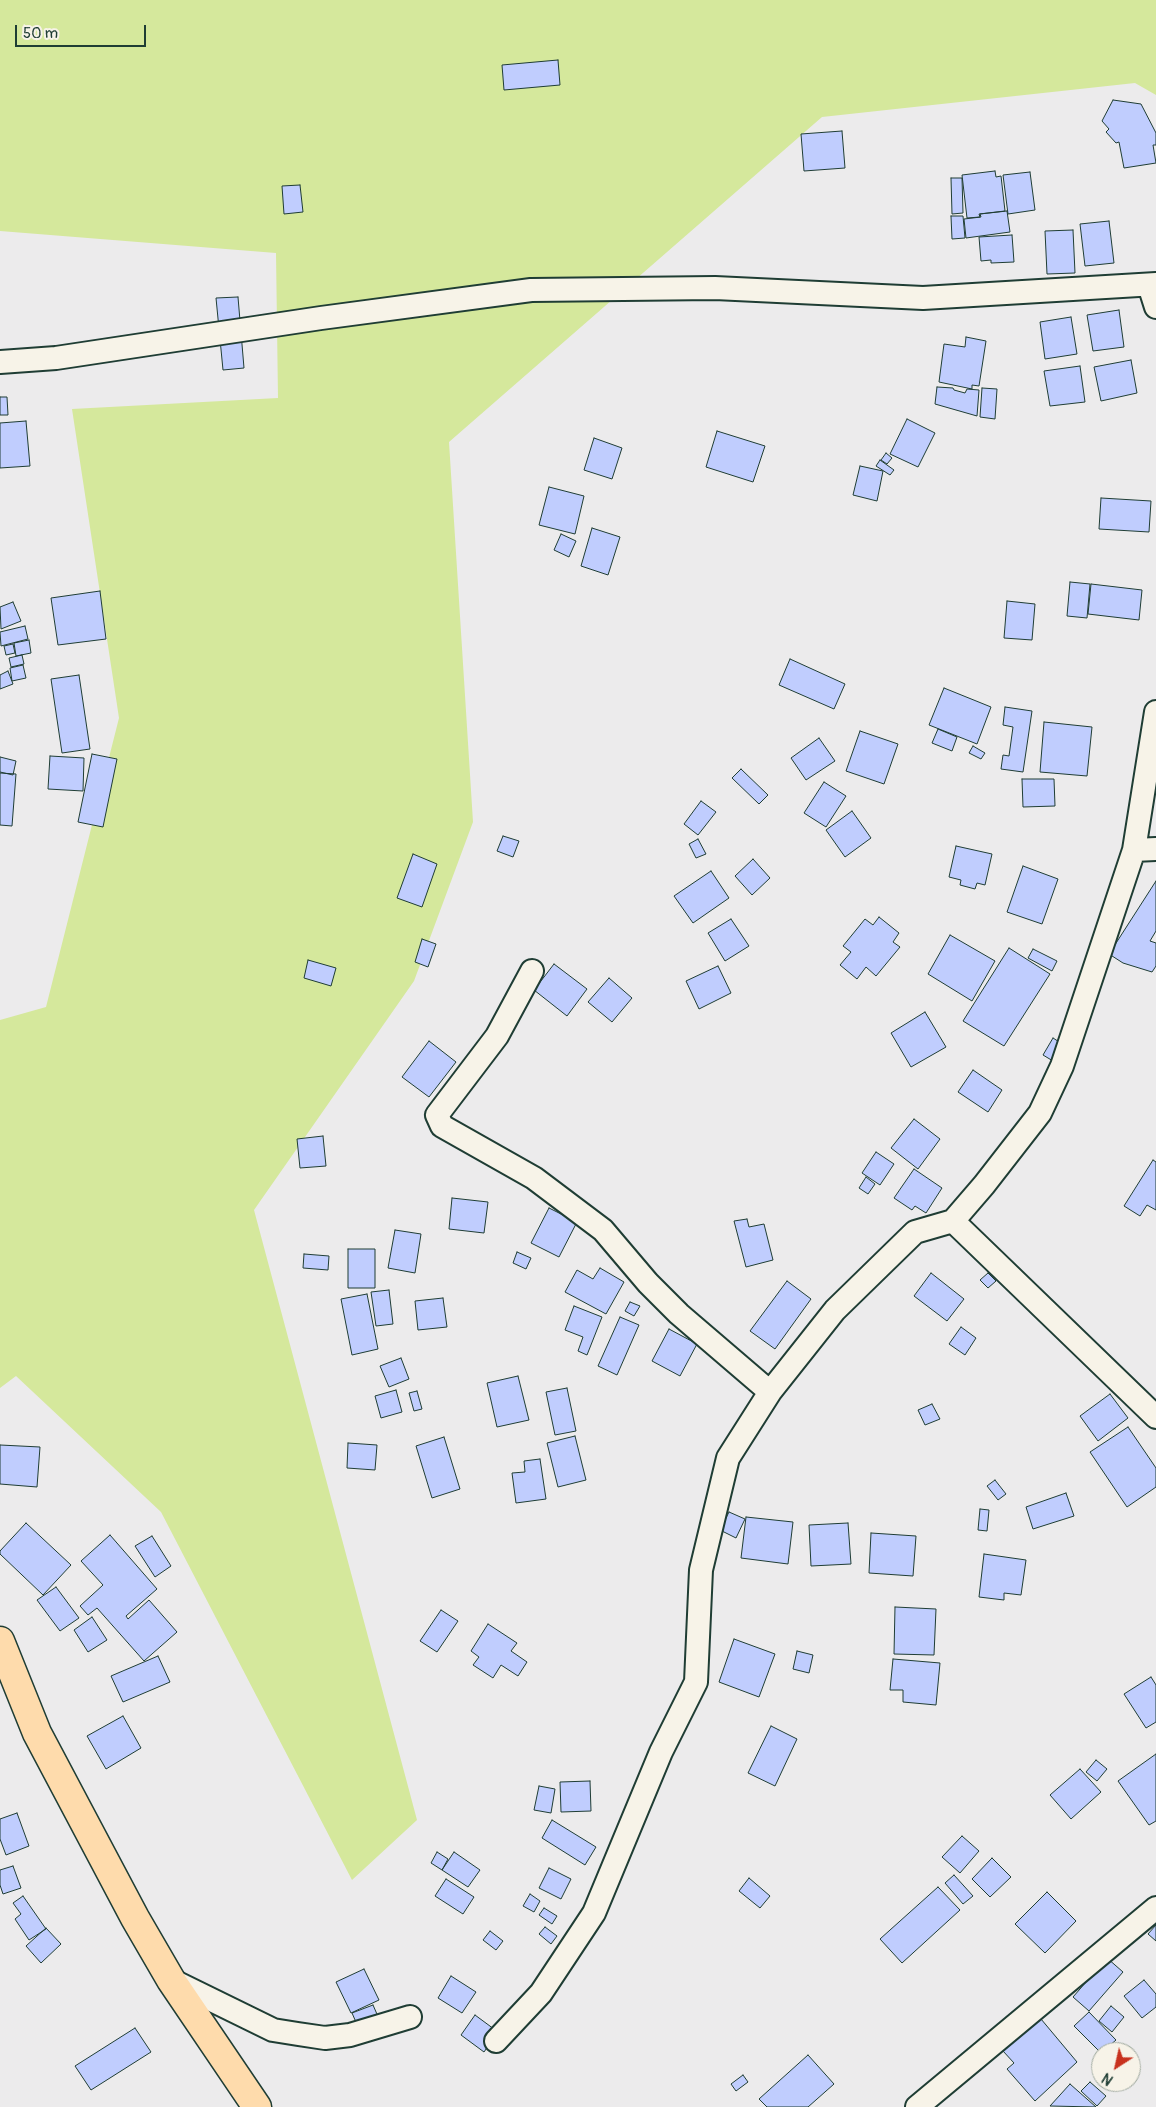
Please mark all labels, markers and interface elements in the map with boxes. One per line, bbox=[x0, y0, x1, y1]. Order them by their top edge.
scale bar bbox=[18, 15, 149, 47]
text: 50 m bbox=[23, 24, 58, 43]
north arrow bbox=[1091, 2042, 1141, 2092]
text: N bbox=[1099, 2069, 1116, 2089]

